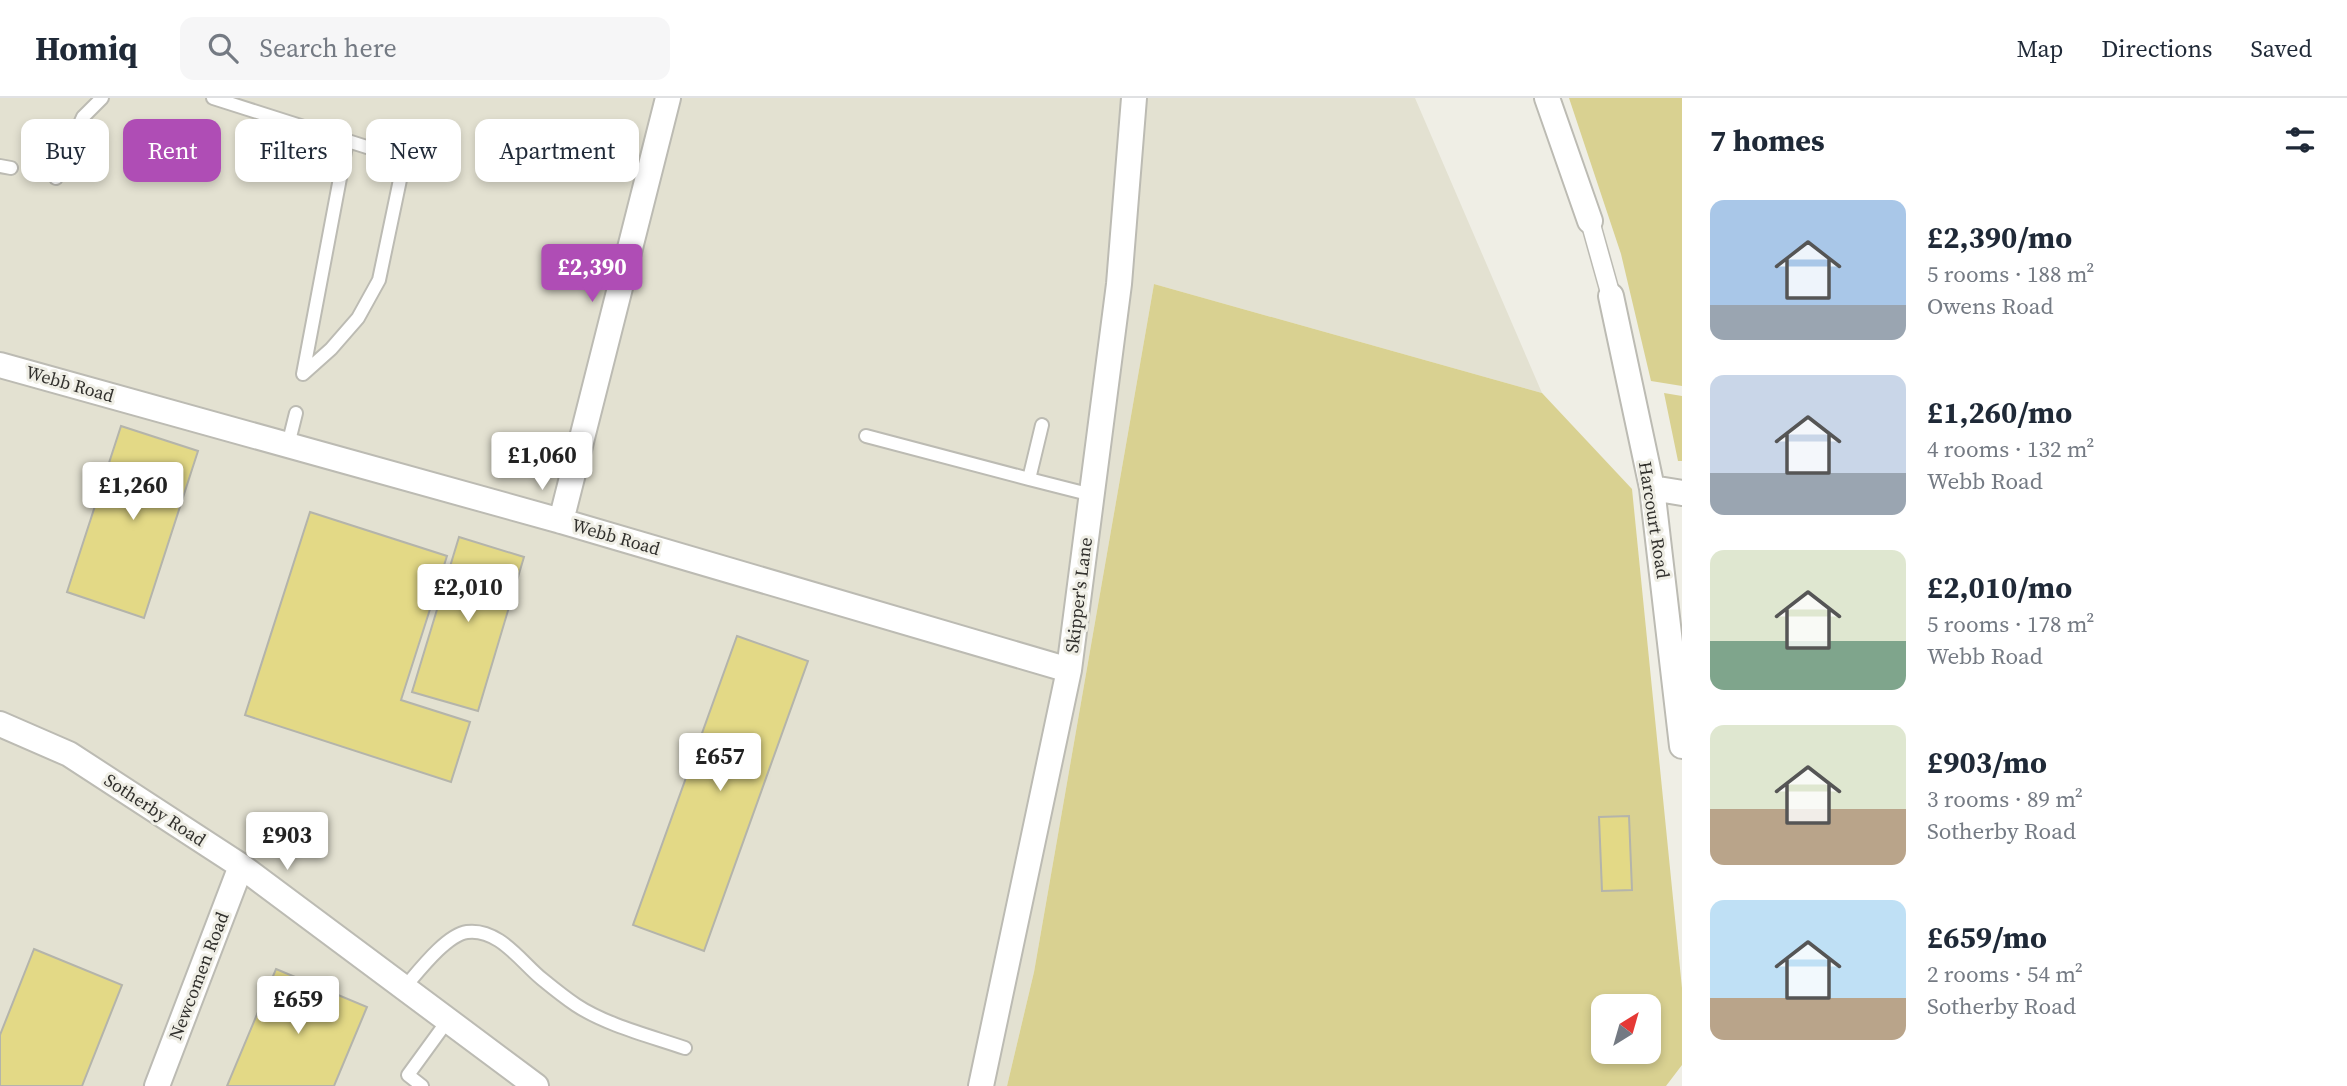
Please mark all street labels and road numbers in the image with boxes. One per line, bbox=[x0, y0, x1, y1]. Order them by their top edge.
street label: Webb Road bbox=[23, 359, 117, 408]
street label: Harcourt Road bbox=[1633, 460, 1676, 580]
street label: Webb Road bbox=[569, 512, 663, 561]
street label: Skipper's Lane bbox=[1059, 536, 1098, 654]
street label: Sotherby Road bbox=[100, 767, 211, 852]
street label: Newcomen Road bbox=[163, 908, 234, 1043]

